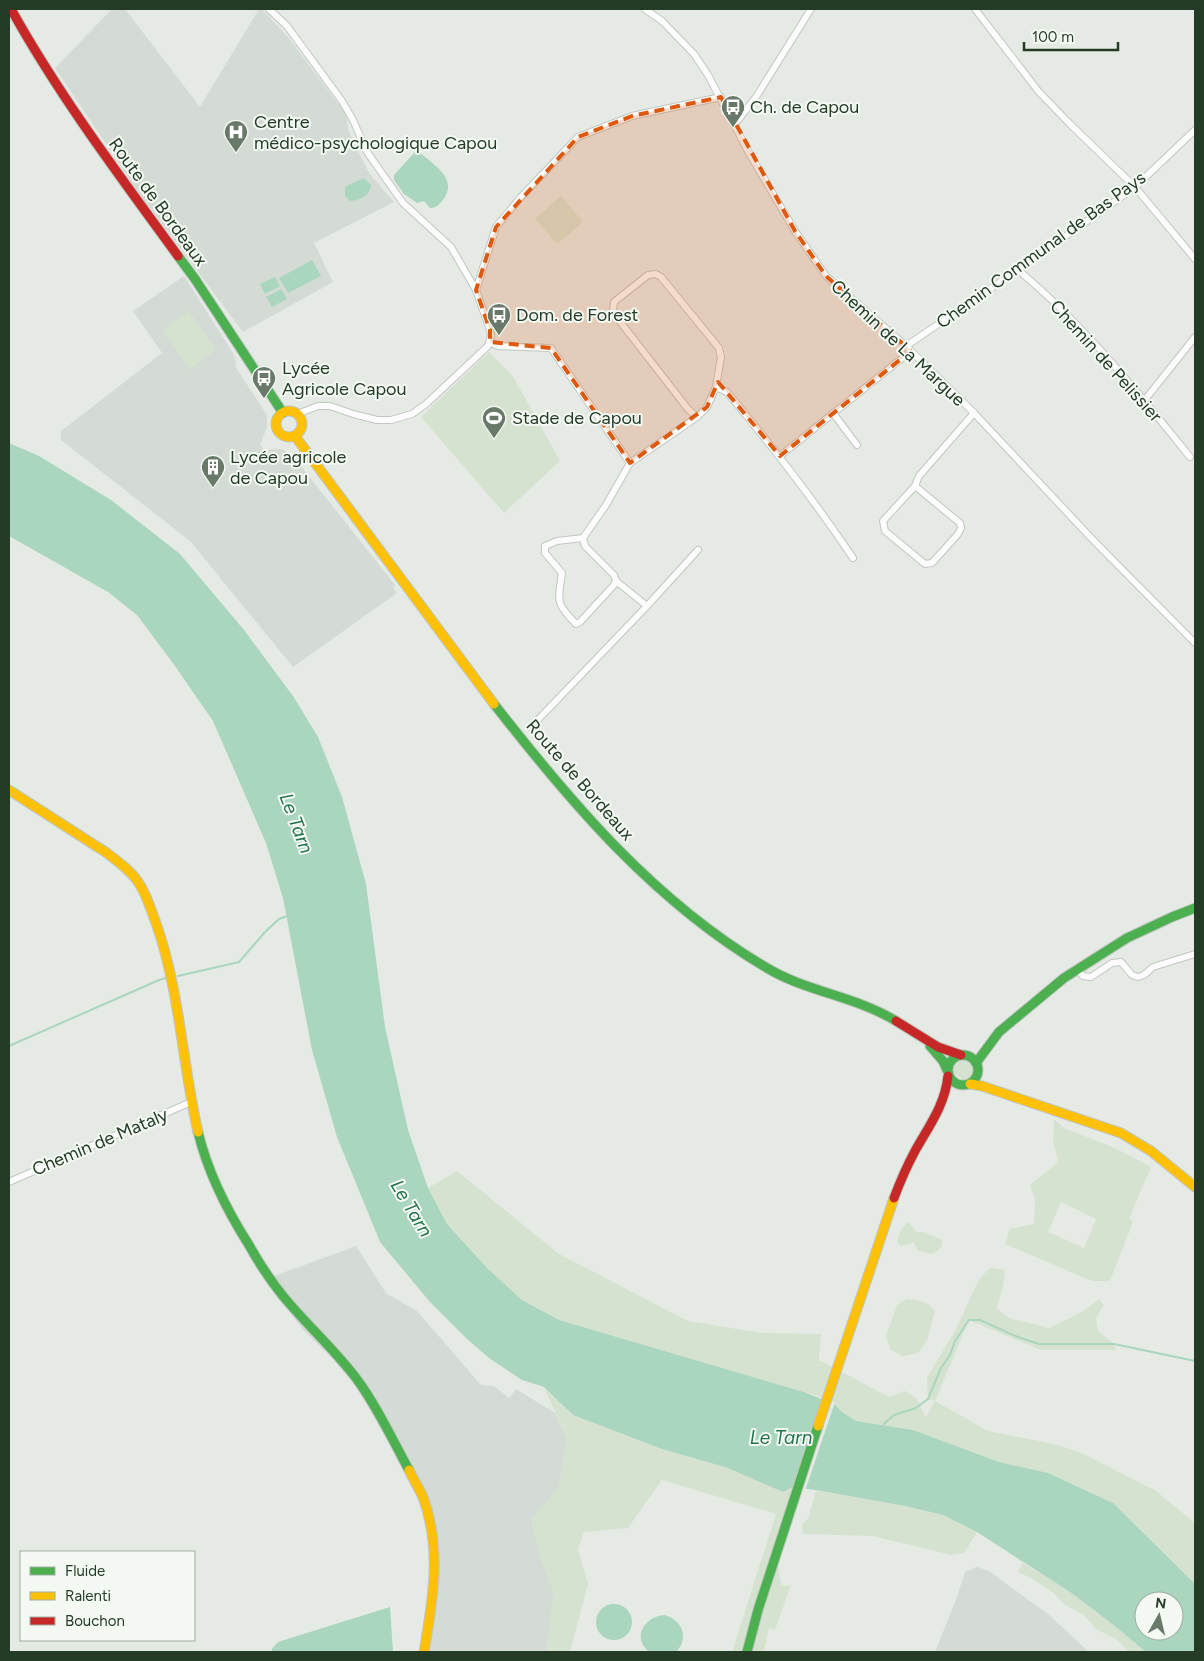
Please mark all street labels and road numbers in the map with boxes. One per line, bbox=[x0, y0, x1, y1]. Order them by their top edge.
street label: Route de Bordeaux bbox=[104, 134, 212, 271]
street label: Chemin Communal de Bas Pays bbox=[932, 167, 1150, 333]
street label: Chemin de La Margue bbox=[826, 275, 970, 411]
street label: Chemin de Pelissier bbox=[1045, 295, 1167, 427]
street label: Route de Bordeaux bbox=[521, 715, 639, 845]
street label: Chemin de Mataly bbox=[29, 1103, 172, 1181]

